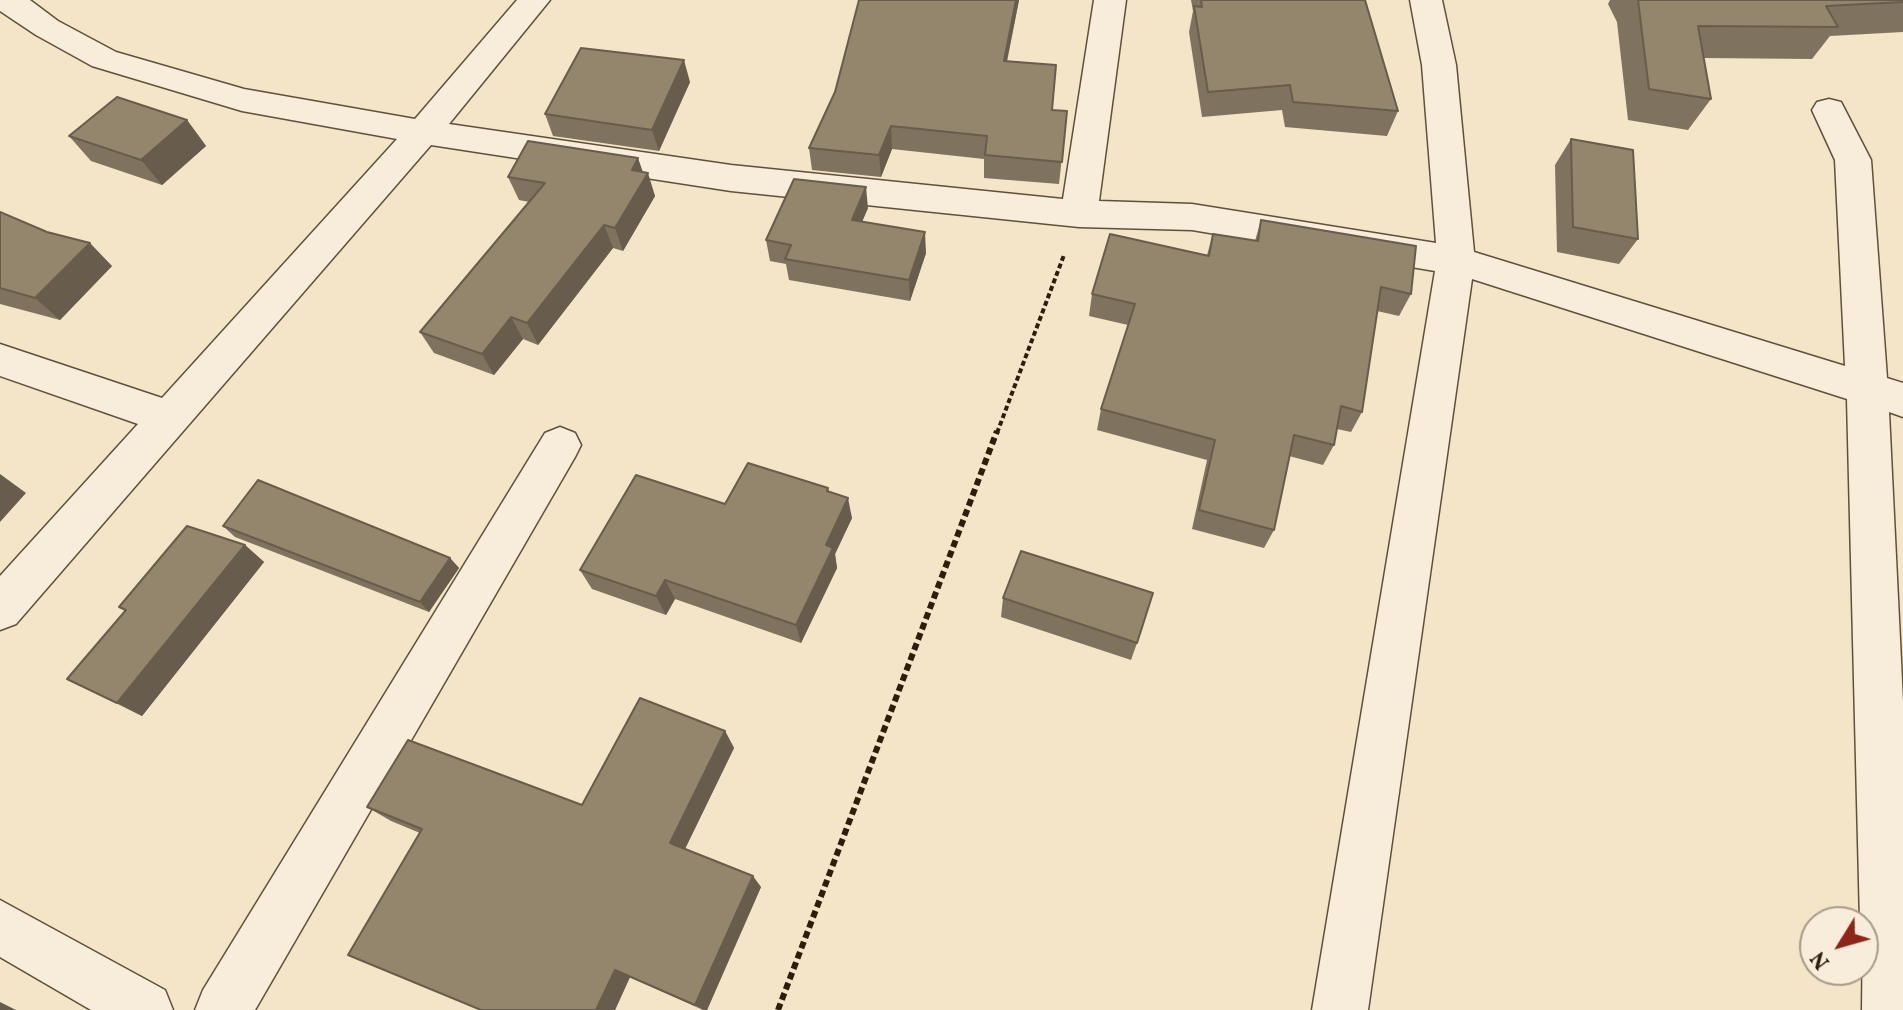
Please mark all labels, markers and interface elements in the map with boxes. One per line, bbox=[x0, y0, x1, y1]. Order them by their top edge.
north arrow bbox=[1799, 906, 1879, 986]
text: N bbox=[1804, 944, 1838, 975]

